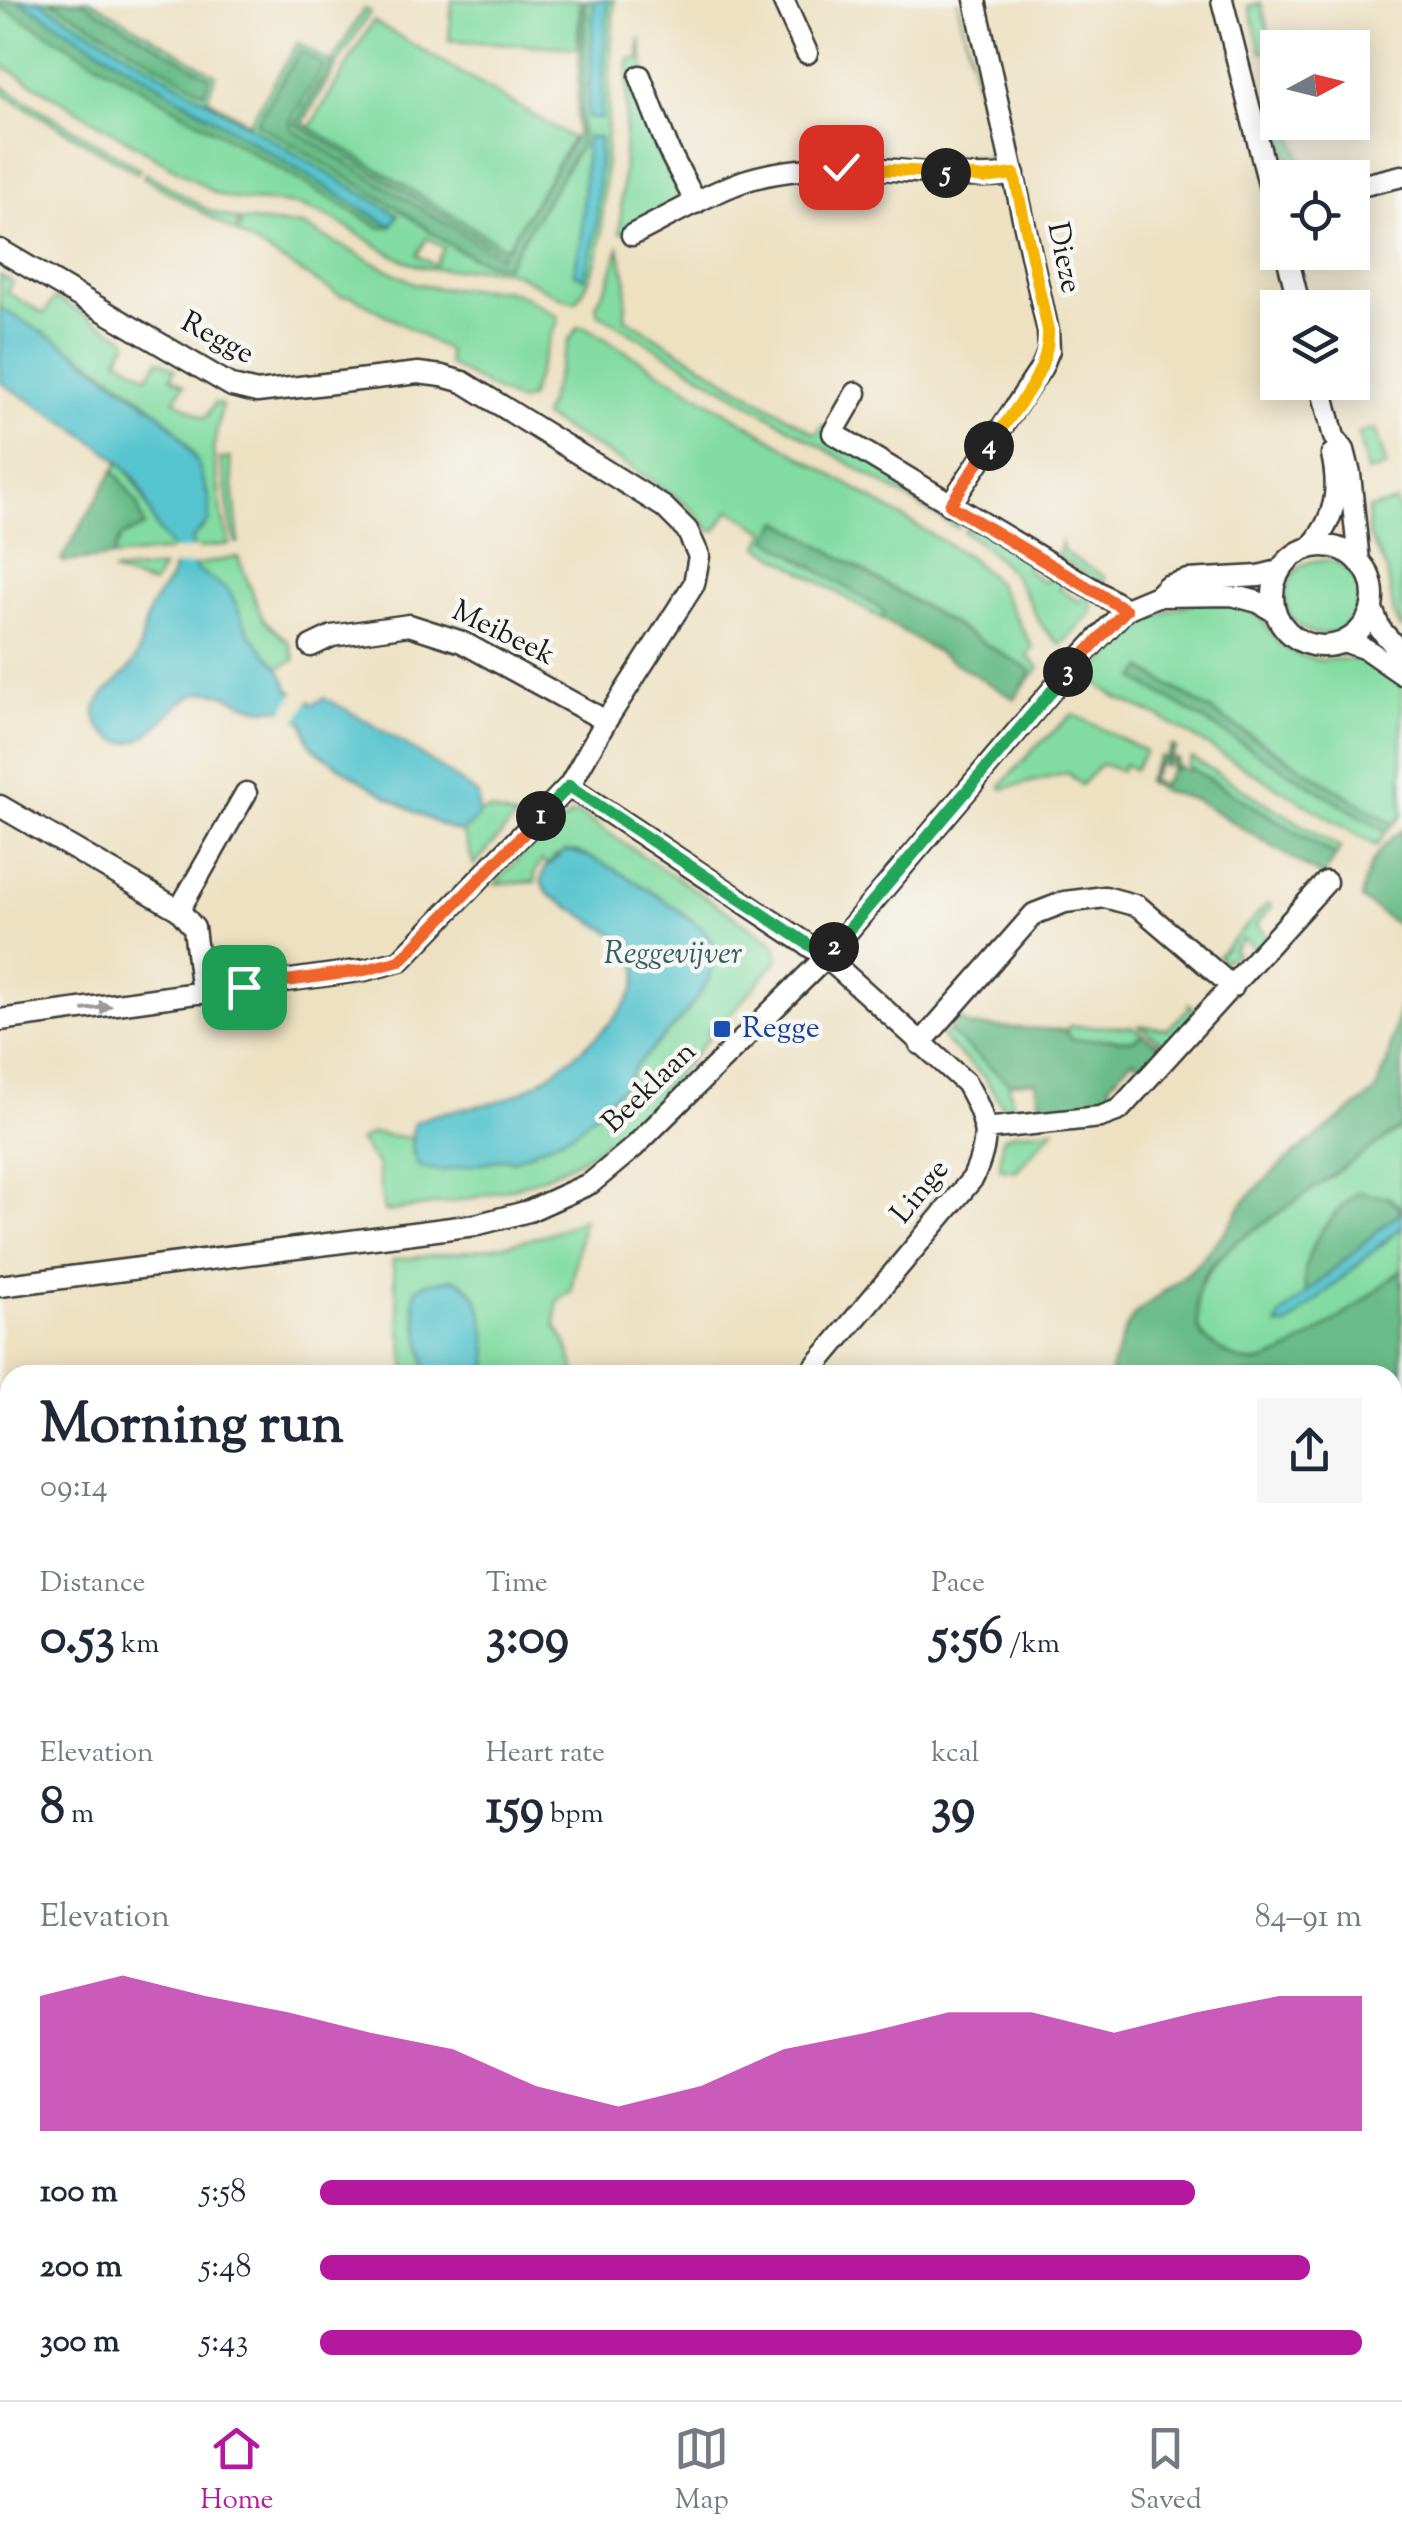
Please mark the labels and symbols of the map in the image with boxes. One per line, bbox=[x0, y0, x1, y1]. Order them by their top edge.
north arrow bbox=[1260, 30, 1370, 140]
pin bbox=[799, 125, 884, 210]
pin: 5 bbox=[921, 148, 971, 198]
street label: Dieze bbox=[1035, 219, 1091, 297]
street label: Regge bbox=[173, 302, 261, 376]
pin: 4 bbox=[964, 421, 1014, 471]
street label: Meibeek bbox=[444, 591, 562, 677]
pin: 3 bbox=[1043, 647, 1093, 697]
pin: 1 bbox=[516, 791, 566, 841]
pin: 2 bbox=[809, 922, 859, 972]
water label: Reggevijver bbox=[604, 932, 742, 978]
pin bbox=[202, 945, 287, 1030]
one-way arrow bbox=[81, 999, 113, 1015]
place label: Regge bbox=[742, 1008, 820, 1051]
marker: Regge bbox=[711, 1018, 733, 1040]
street label: Beeklaan bbox=[593, 1032, 707, 1144]
street label: Linge bbox=[881, 1150, 961, 1234]

